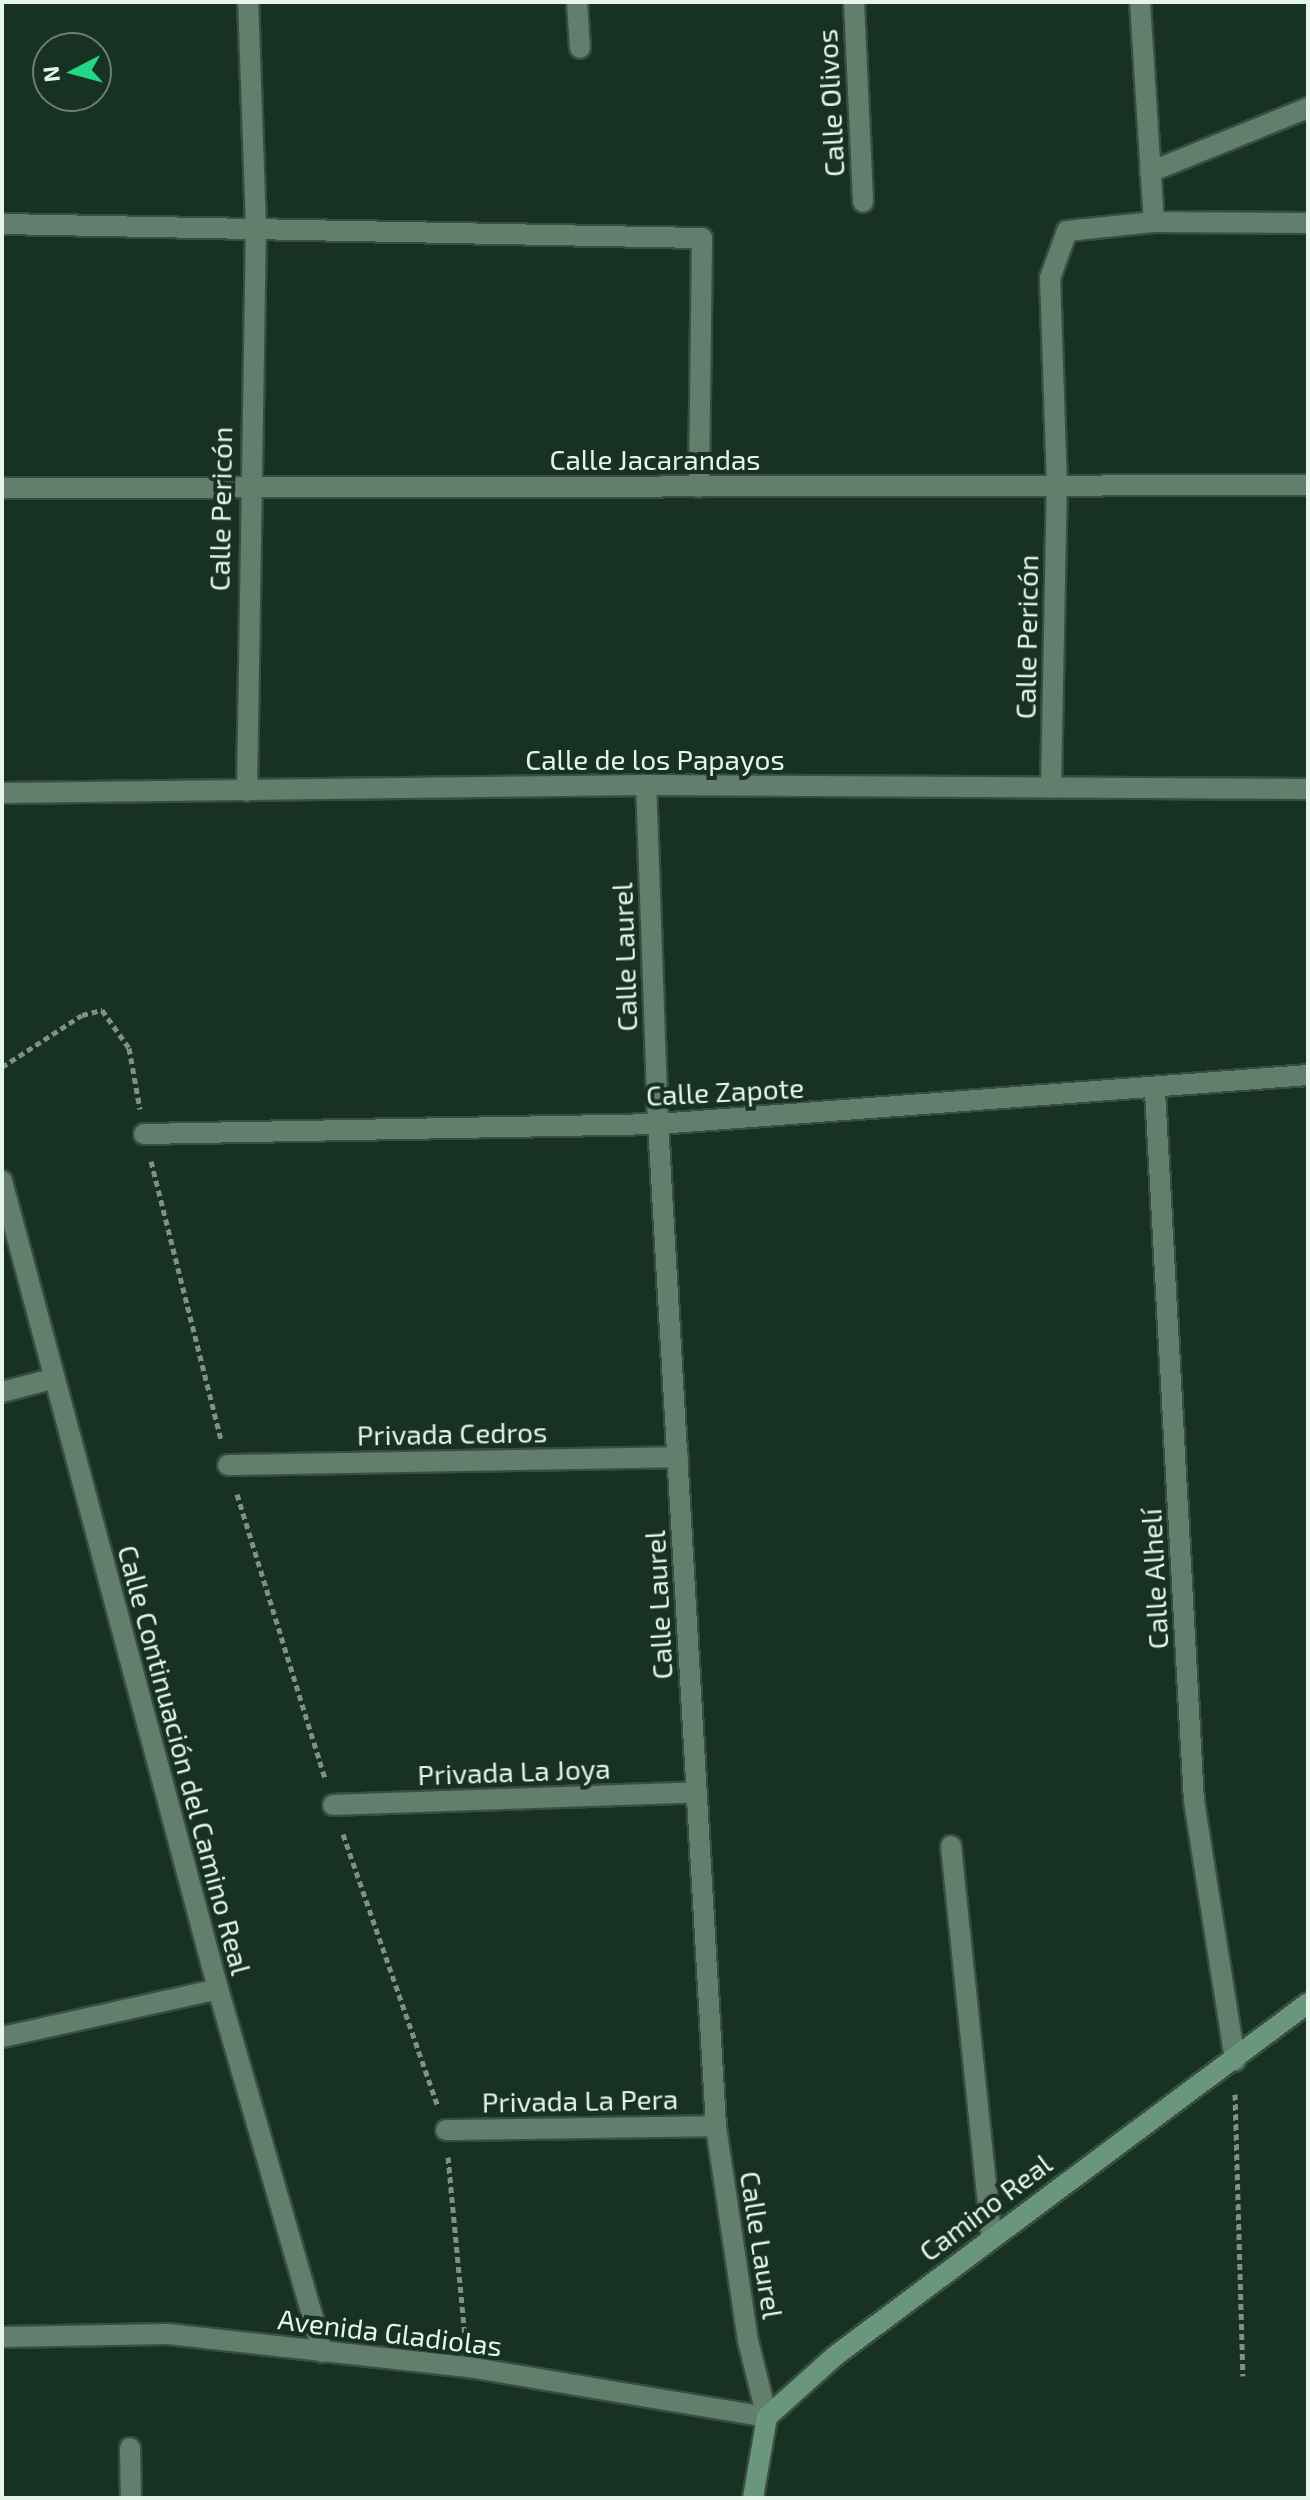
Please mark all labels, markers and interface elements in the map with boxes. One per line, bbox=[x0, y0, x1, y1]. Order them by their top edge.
street label: Calle Olivos bbox=[809, 28, 851, 178]
north arrow bbox=[32, 32, 112, 112]
text: N bbox=[36, 65, 64, 84]
street label: Calle Pericón bbox=[202, 426, 238, 592]
street label: Calle Jacarandas bbox=[549, 442, 761, 476]
street label: Calle Pericón bbox=[1008, 554, 1044, 720]
street label: Calle de los Papayos bbox=[525, 742, 785, 776]
street label: Calle Laurel bbox=[605, 882, 643, 1032]
street label: Calle Zapote bbox=[645, 1070, 805, 1112]
street label: Privada Cedros bbox=[356, 1415, 548, 1451]
street label: Calle Alhelí bbox=[1134, 1507, 1174, 1651]
street label: Calle Laurel bbox=[637, 1530, 679, 1680]
street label: Calle Continuación del Camino Real bbox=[111, 1541, 259, 1979]
street label: Privada La Joya bbox=[417, 1751, 611, 1791]
street label: Privada La Pera bbox=[482, 2081, 678, 2119]
street label: Camino Real bbox=[912, 2146, 1058, 2268]
street label: Calle Laurel bbox=[734, 2169, 790, 2321]
street label: Avenida Gladiolas bbox=[276, 2302, 504, 2362]

